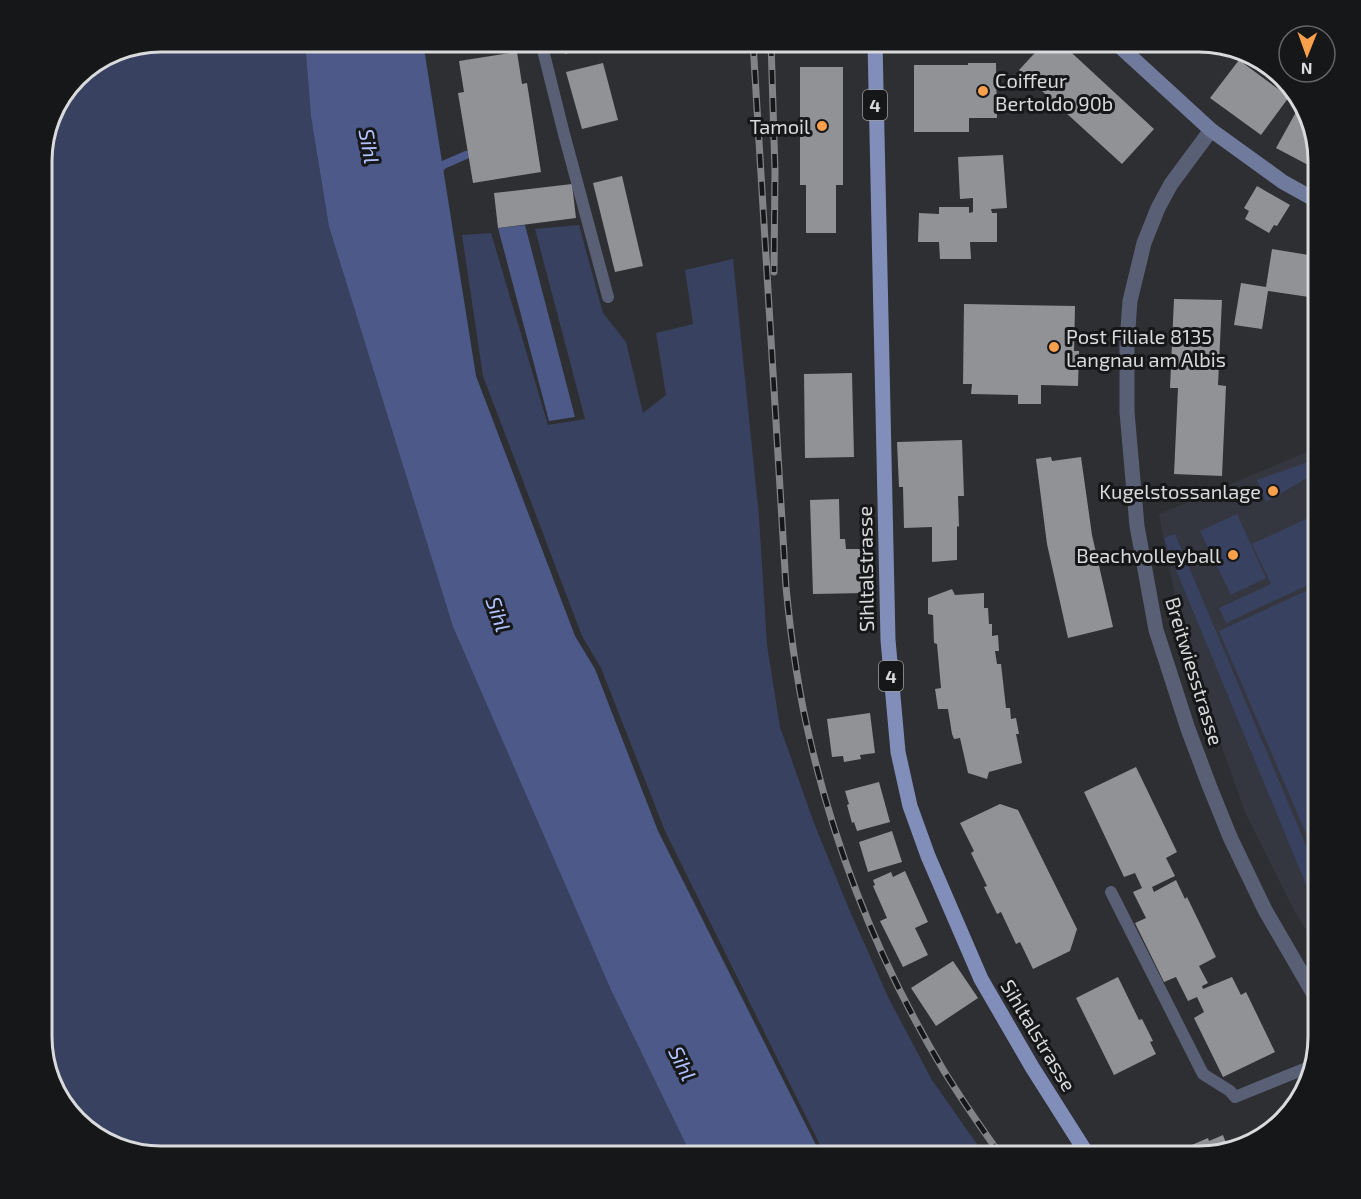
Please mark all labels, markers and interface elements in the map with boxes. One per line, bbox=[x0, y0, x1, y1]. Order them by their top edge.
north arrow bbox=[1277, 24, 1337, 84]
text: N bbox=[1301, 60, 1313, 79]
place label: Coiffeur Bertoldo 90b bbox=[995, 68, 1113, 115]
marker: Coiffeur Bertoldo 90b bbox=[976, 84, 990, 98]
road number: 4 bbox=[863, 90, 887, 120]
place label: Tamoil bbox=[750, 114, 810, 138]
marker: Tamoil bbox=[815, 119, 829, 133]
water label: Sihl bbox=[355, 126, 385, 166]
place label: Post Filiale 8135 Langnau am Albis bbox=[1066, 324, 1226, 371]
marker: Post Filiale 8135 Langnau am Albis bbox=[1047, 340, 1061, 354]
place label: Kugelstossanlage bbox=[1099, 479, 1261, 503]
marker: Kugelstossanlage bbox=[1266, 484, 1280, 498]
street label: Sihltalstrasse bbox=[852, 506, 878, 632]
place label: Beachvolleyball bbox=[1076, 543, 1221, 567]
marker: Beachvolleyball bbox=[1226, 548, 1240, 562]
water label: Sihl bbox=[481, 593, 517, 635]
street label: Breitwiesstrasse bbox=[1161, 594, 1229, 748]
road number: 4 bbox=[879, 661, 903, 691]
street label: Sihltalstrasse bbox=[996, 975, 1082, 1095]
water label: Sihl bbox=[664, 1042, 702, 1084]

